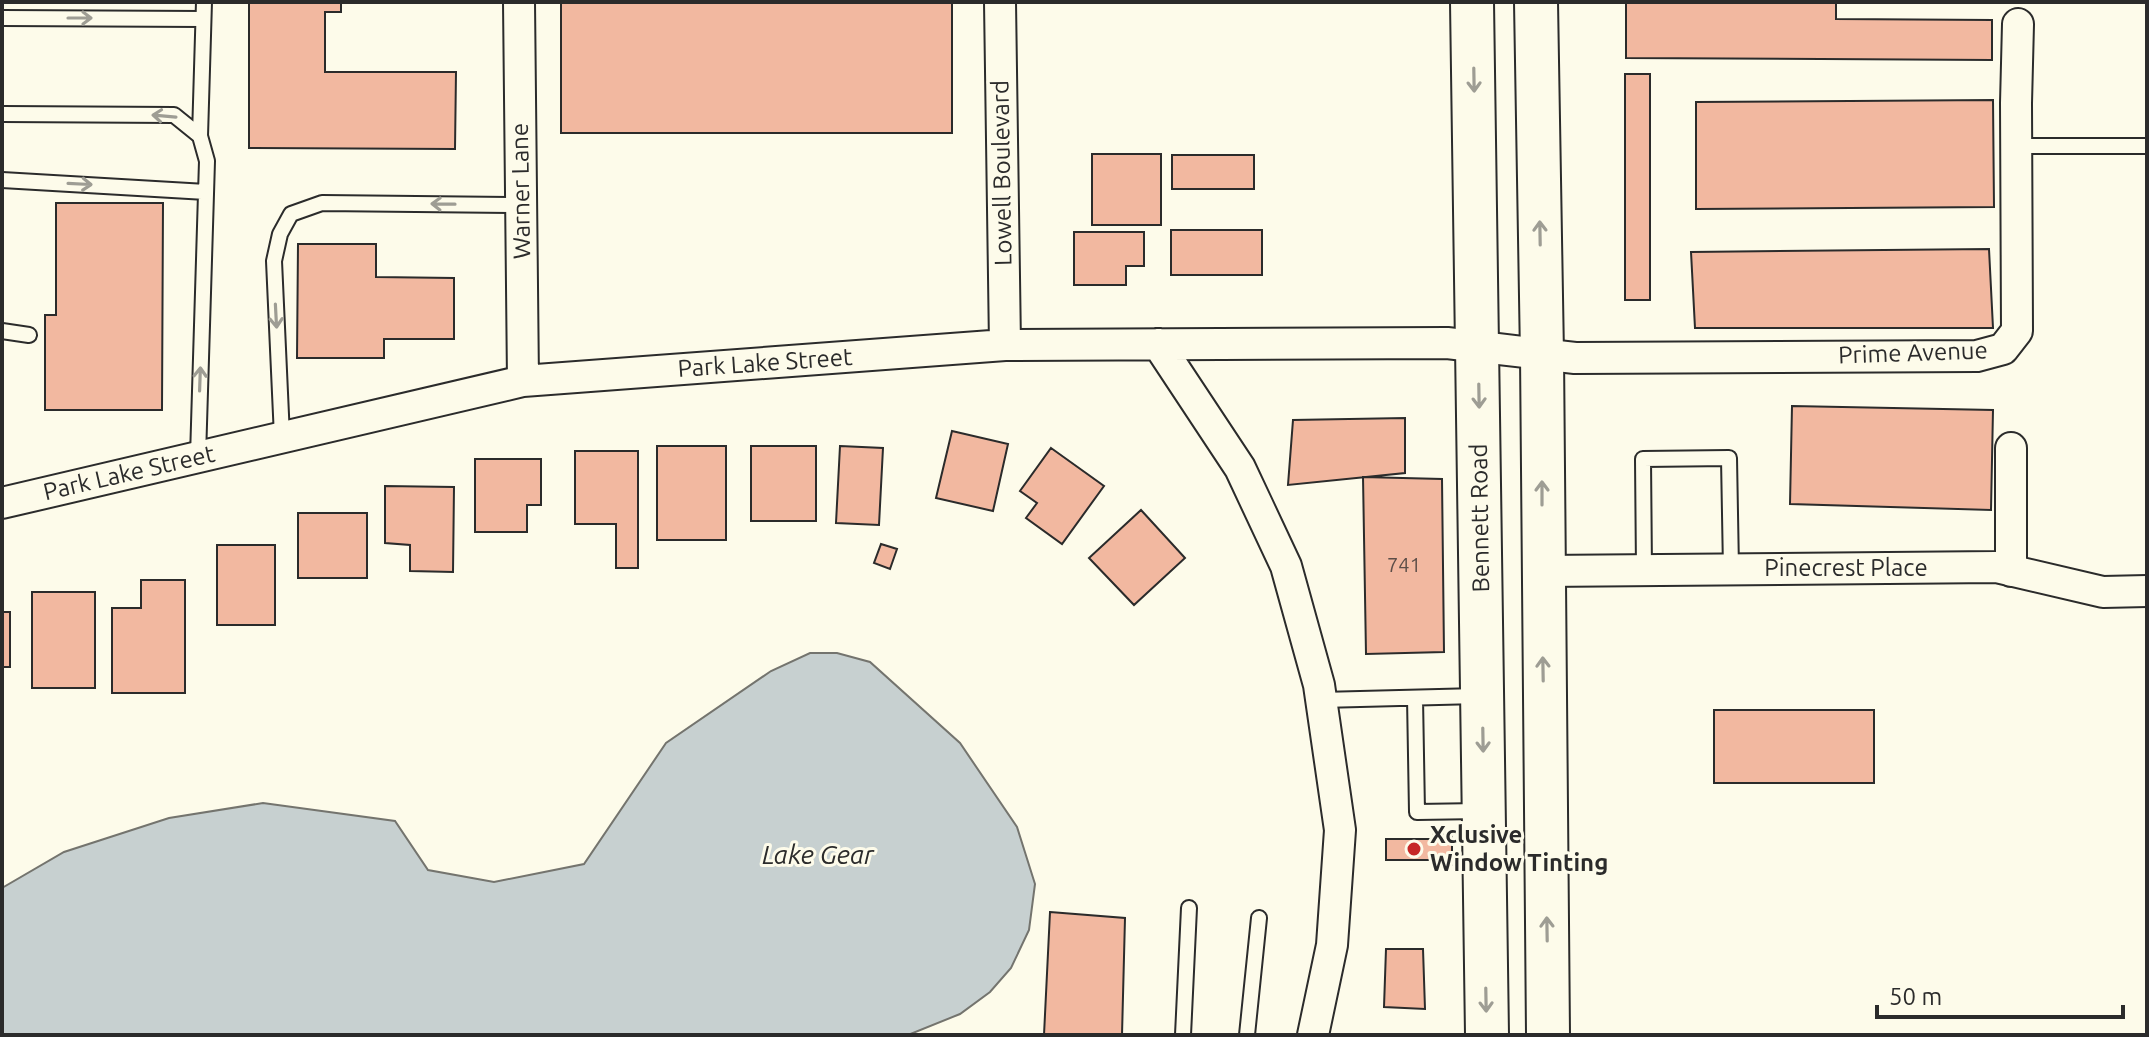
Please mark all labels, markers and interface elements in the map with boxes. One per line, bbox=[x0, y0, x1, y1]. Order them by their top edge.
one-way arrow bbox=[66, 10, 93, 26]
one-way arrow bbox=[1466, 66, 1482, 93]
street label: Lowell Boulevard bbox=[986, 80, 1017, 266]
one-way arrow bbox=[151, 108, 177, 123]
street label: Warner Lane bbox=[506, 123, 535, 259]
one-way arrow bbox=[66, 177, 93, 192]
one-way arrow bbox=[430, 197, 457, 212]
one-way arrow bbox=[1532, 220, 1548, 247]
one-way arrow bbox=[269, 302, 284, 329]
street label: Prime Avenue bbox=[1838, 336, 1988, 369]
street label: Park Lake Street bbox=[677, 343, 854, 382]
one-way arrow bbox=[193, 366, 208, 393]
one-way arrow bbox=[1471, 382, 1487, 409]
street label: Park Lake Street bbox=[40, 440, 218, 505]
street label: Bennett Road bbox=[1465, 443, 1494, 593]
one-way arrow bbox=[1534, 480, 1550, 507]
house number: 741 bbox=[1387, 553, 1421, 576]
street label: Pinecrest Place bbox=[1764, 554, 1928, 581]
one-way arrow bbox=[1536, 656, 1551, 683]
one-way arrow bbox=[1475, 726, 1491, 753]
place label: Xclusive Window Tinting bbox=[1430, 821, 1608, 876]
water label: Lake Gear bbox=[762, 840, 875, 869]
marker: Xclusive Window Tinting bbox=[1405, 840, 1423, 858]
one-way arrow bbox=[1539, 916, 1554, 943]
scale bar bbox=[1877, 969, 2123, 1019]
text: 50 m bbox=[1889, 983, 1942, 1010]
one-way arrow bbox=[1479, 986, 1494, 1013]

